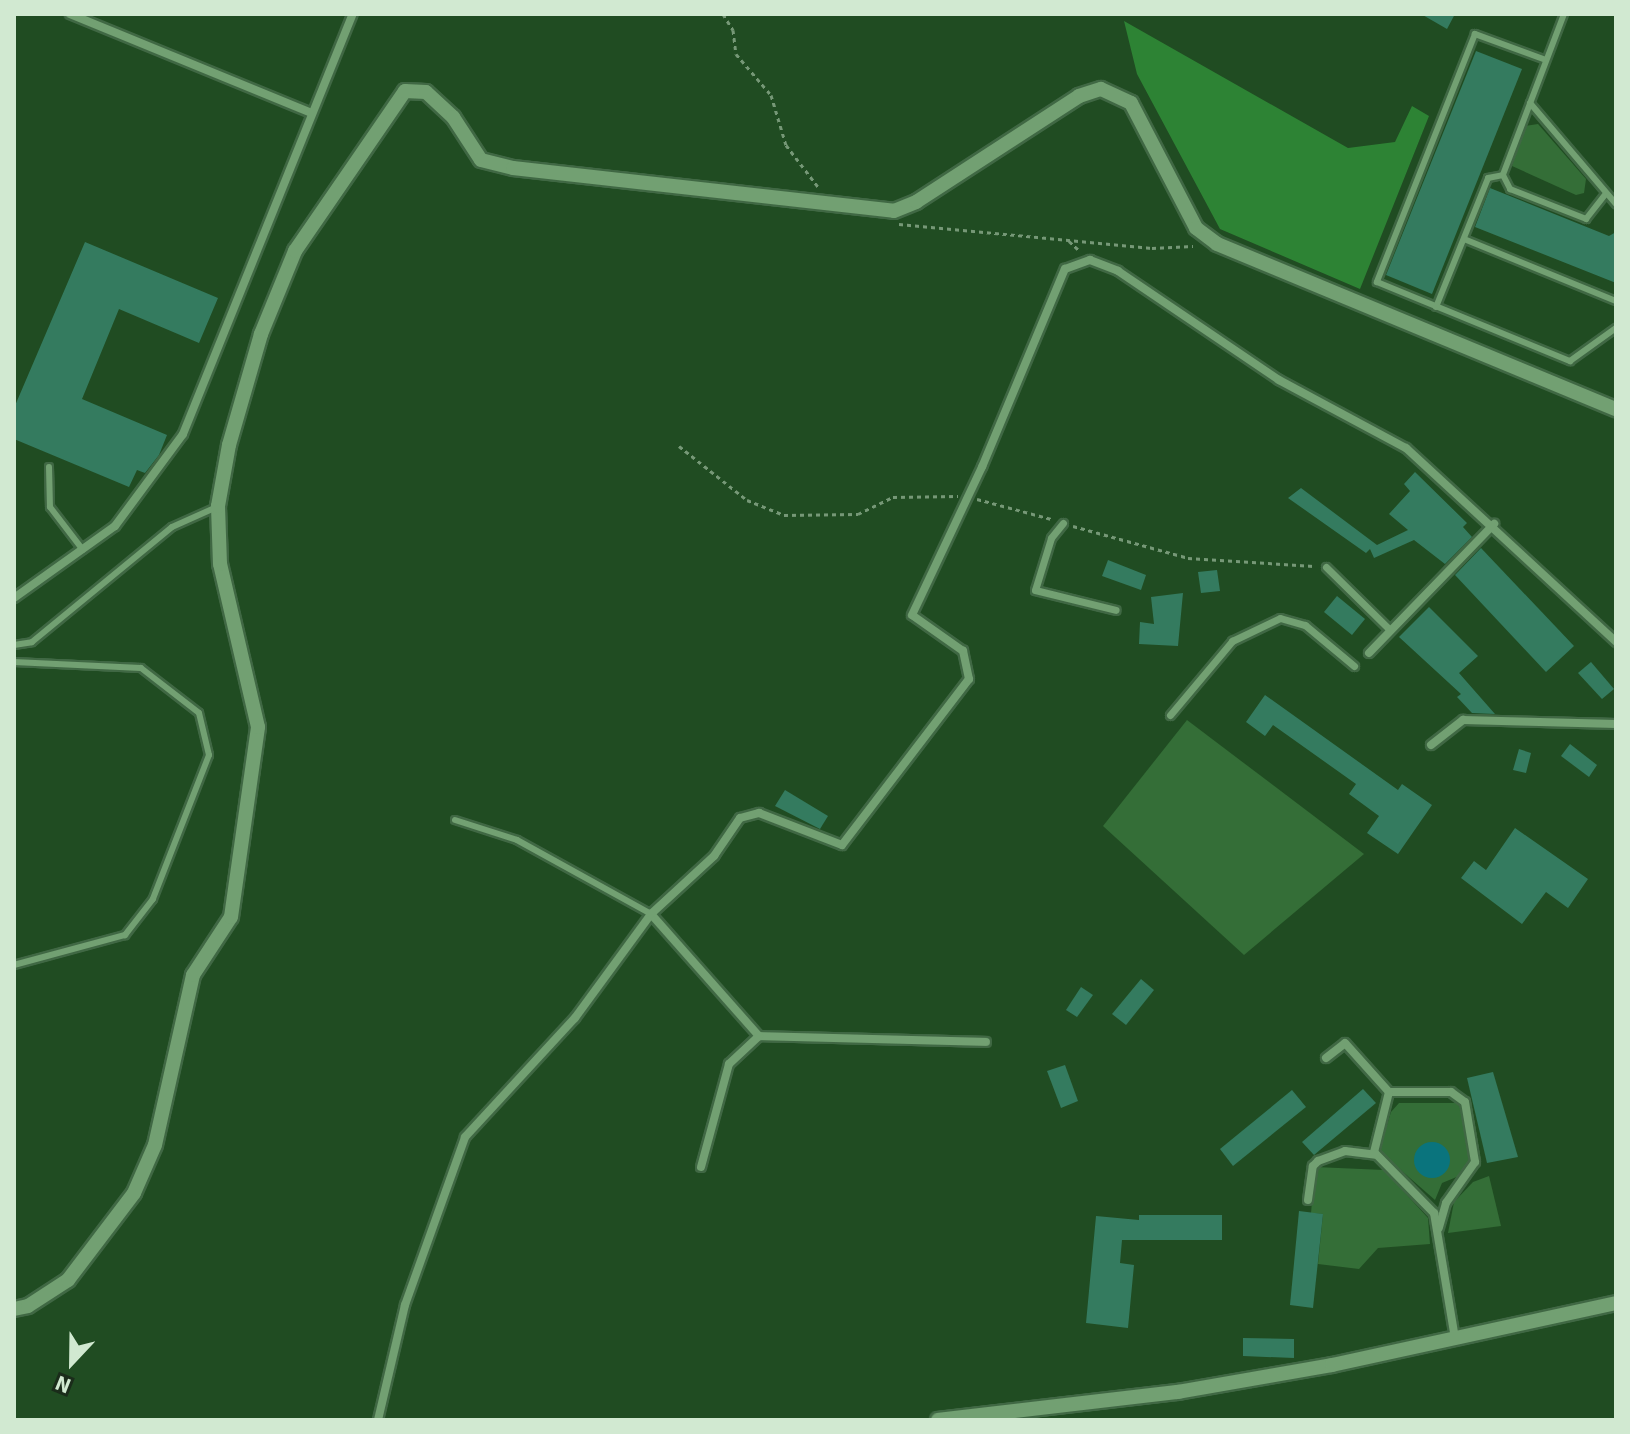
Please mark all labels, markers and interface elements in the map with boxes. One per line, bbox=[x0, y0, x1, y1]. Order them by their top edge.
north arrow bbox=[32, 1322, 112, 1402]
text: N bbox=[50, 1367, 76, 1402]

